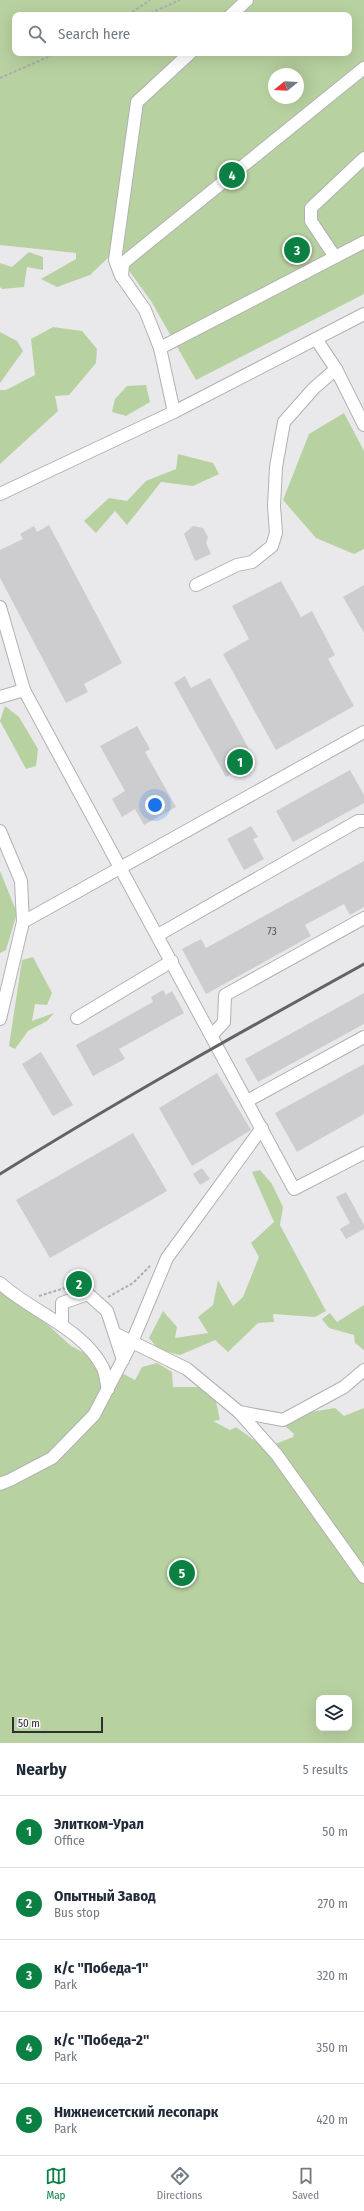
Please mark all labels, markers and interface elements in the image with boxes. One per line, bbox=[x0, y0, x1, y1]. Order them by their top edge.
search box bbox=[12, 12, 352, 56]
icon: search bbox=[26, 23, 48, 45]
text: Search here bbox=[58, 25, 130, 43]
north arrow bbox=[268, 68, 304, 104]
pin: 4 bbox=[219, 160, 245, 190]
pin: 3 bbox=[284, 235, 310, 265]
pin: 1 bbox=[227, 747, 253, 777]
your location bbox=[145, 795, 165, 815]
house number: 73 bbox=[267, 925, 277, 938]
pin: 2 bbox=[66, 1269, 92, 1299]
pin: 5 bbox=[169, 1558, 195, 1588]
map controls bbox=[316, 1695, 352, 1731]
button: layers bbox=[316, 1695, 352, 1731]
scale bar bbox=[12, 1715, 103, 1734]
text: 50 m bbox=[18, 1717, 40, 1730]
text: Nearby bbox=[16, 1759, 67, 1780]
text: 5 results bbox=[303, 1762, 348, 1777]
text: Элитком-Урал bbox=[54, 1815, 144, 1833]
text: 1 bbox=[26, 1824, 32, 1839]
text: 50 m bbox=[322, 1824, 348, 1839]
text: Office bbox=[54, 1833, 85, 1848]
text: Опытный Завод bbox=[54, 1887, 156, 1905]
text: 2 bbox=[26, 1896, 32, 1911]
text: 270 m bbox=[317, 1896, 348, 1911]
text: Bus stop bbox=[54, 1905, 100, 1920]
text: к/с "Победа-1" bbox=[54, 1959, 148, 1977]
text: 3 bbox=[26, 1968, 32, 1983]
text: 320 m bbox=[317, 1968, 348, 1983]
text: Park bbox=[54, 1977, 77, 1992]
text: к/с "Победа-2" bbox=[54, 2031, 149, 2049]
text: 4 bbox=[26, 2040, 32, 2055]
text: 350 m bbox=[316, 2040, 348, 2055]
text: Park bbox=[54, 2049, 77, 2064]
text: Нижнеисетский лесопарк bbox=[54, 2103, 218, 2121]
text: 5 bbox=[26, 2112, 32, 2127]
text: 420 m bbox=[316, 2112, 348, 2127]
text: Park bbox=[54, 2121, 77, 2136]
tab: Map bbox=[45, 2165, 67, 2202]
tab: Directions bbox=[157, 2165, 202, 2202]
tab: Saved bbox=[292, 2165, 319, 2202]

